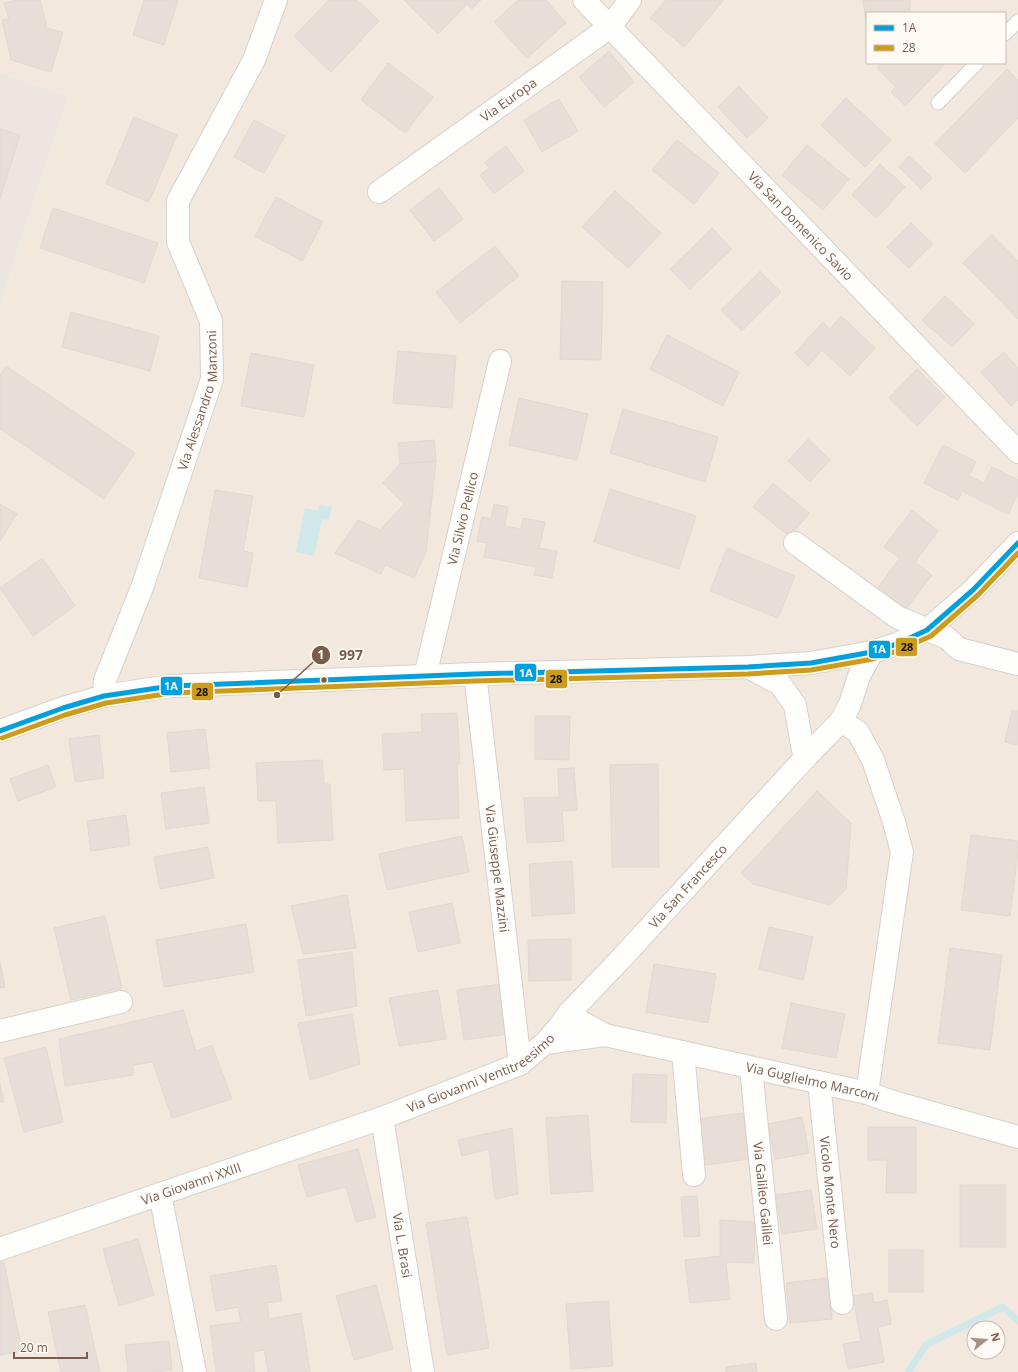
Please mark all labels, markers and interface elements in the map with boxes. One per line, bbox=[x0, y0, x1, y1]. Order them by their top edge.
legend bbox=[866, 12, 1006, 64]
text: 1A bbox=[902, 19, 917, 36]
text: 28 bbox=[902, 39, 916, 56]
street label: Via Europa bbox=[477, 73, 540, 126]
street label: Via San Domenico Savio bbox=[744, 167, 858, 284]
street label: Via Alessandro Manzoni bbox=[173, 330, 221, 473]
street label: Via Silvio Pellico bbox=[443, 470, 482, 567]
line badge: 28 bbox=[895, 637, 918, 657]
text: 28 bbox=[901, 639, 913, 654]
line badge: 1A bbox=[868, 640, 891, 659]
text: 1A bbox=[872, 641, 886, 656]
callout: 997 bbox=[311, 642, 371, 668]
text: 997 bbox=[339, 645, 363, 664]
text: 1 bbox=[318, 646, 324, 663]
line badge: 1A bbox=[514, 663, 537, 682]
text: 1A bbox=[519, 665, 533, 680]
line badge: 28 bbox=[545, 669, 568, 689]
text: 28 bbox=[550, 671, 562, 686]
unlabelled marker bbox=[319, 675, 329, 685]
line badge: 1A bbox=[160, 676, 183, 696]
text: 1A bbox=[164, 678, 178, 693]
line badge: 28 bbox=[191, 682, 214, 701]
text: 28 bbox=[196, 684, 208, 699]
street label: Via Giuseppe Mazzini bbox=[481, 804, 514, 933]
street label: Via San Francesco bbox=[644, 840, 731, 932]
street label: Via Giovanni Ventitreesimo bbox=[404, 1029, 559, 1116]
street label: Via Guglielmo Marconi bbox=[744, 1057, 882, 1106]
street label: Vicolo Monte Nero bbox=[816, 1135, 845, 1250]
street label: Via Galileo Galilei bbox=[749, 1141, 778, 1246]
street label: Via Giovanni XXIII bbox=[139, 1158, 243, 1209]
street label: Via L. Brasi bbox=[388, 1211, 417, 1279]
north arrow bbox=[966, 1320, 1006, 1360]
text: N bbox=[988, 1330, 1005, 1343]
scale bar bbox=[14, 1334, 87, 1360]
text: 20 m bbox=[20, 1339, 48, 1356]

